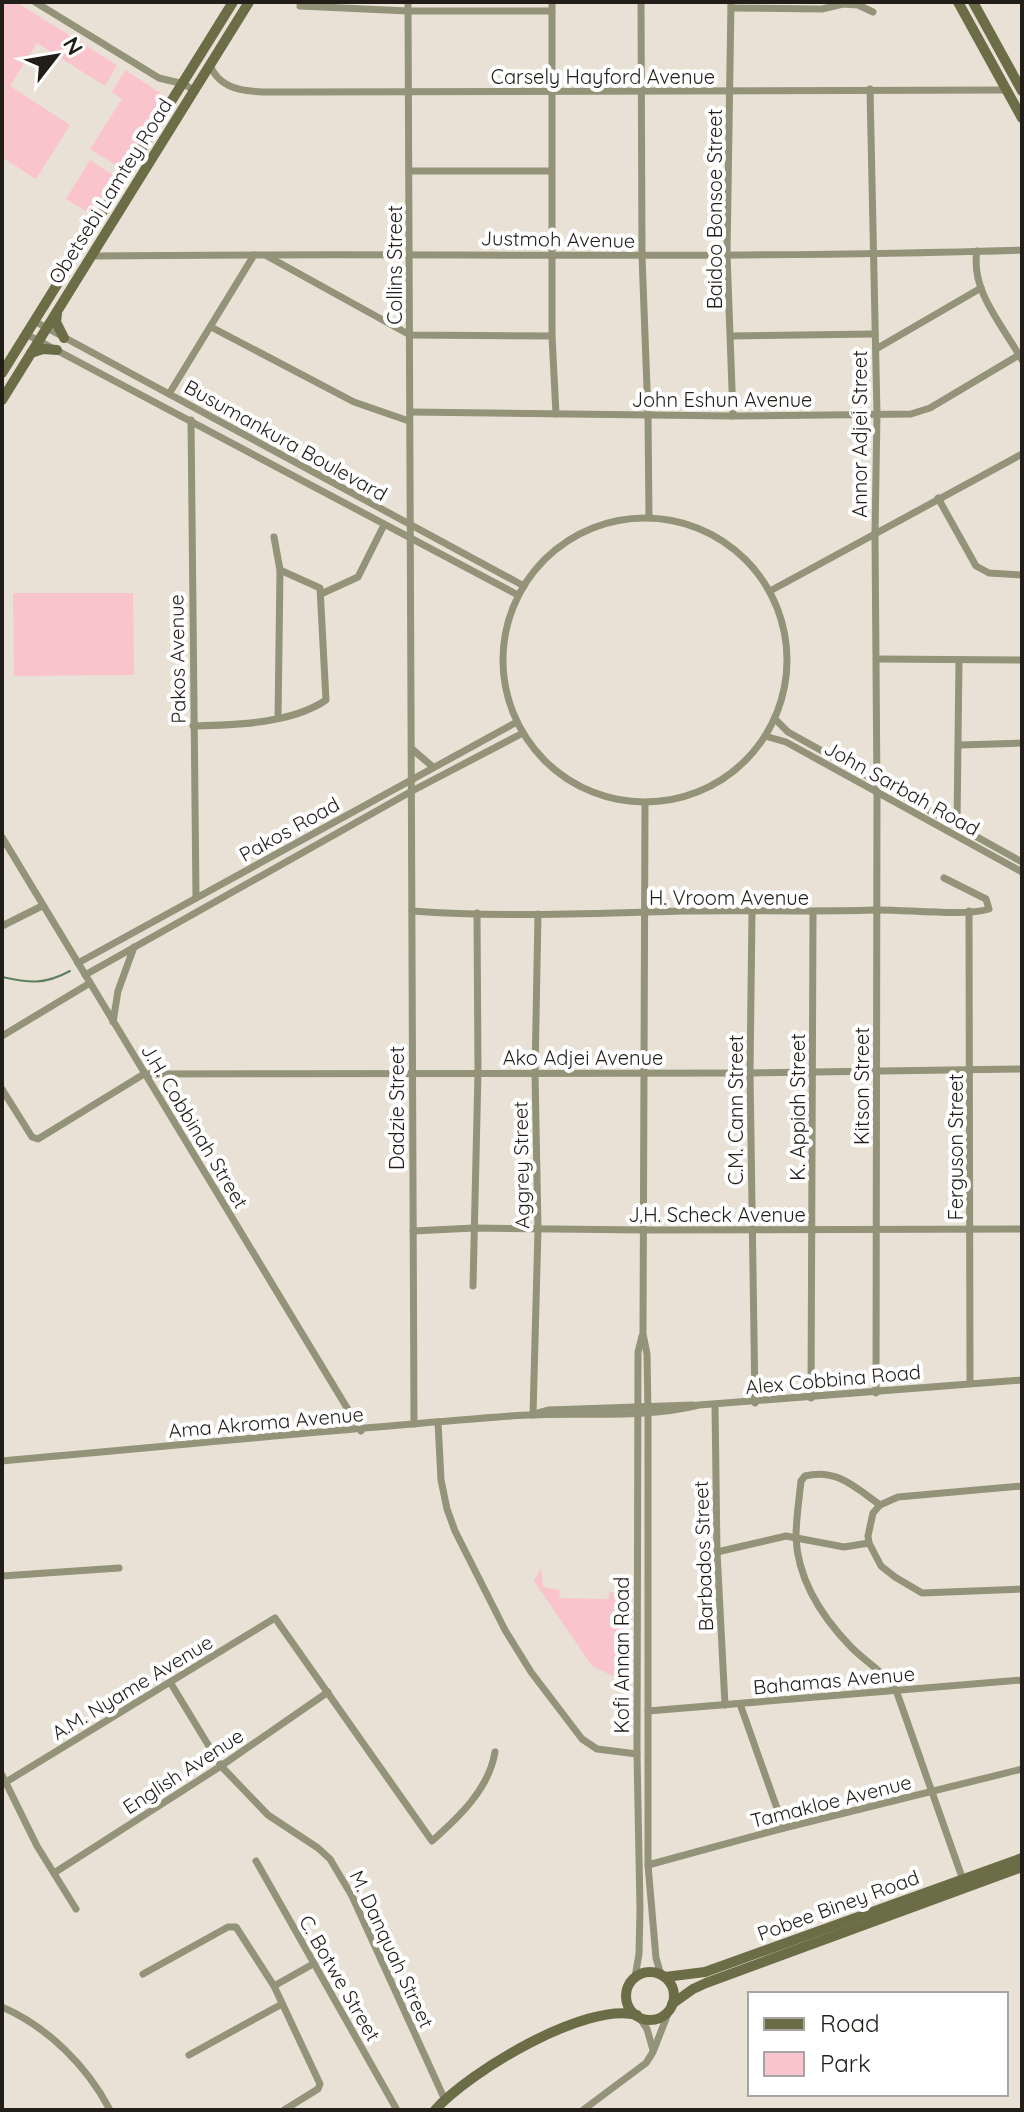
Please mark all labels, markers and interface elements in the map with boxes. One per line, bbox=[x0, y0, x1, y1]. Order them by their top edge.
north arrow bbox=[16, 16, 96, 96]
text: N bbox=[57, 32, 89, 60]
street label: Carsely Hayford Avenue bbox=[491, 64, 715, 89]
street label: Obetsebi Lamtey Road bbox=[43, 94, 177, 288]
street label: Baidoo Bonsoe Street bbox=[702, 108, 727, 309]
street label: Collins Street bbox=[382, 205, 407, 325]
street label: Justmoh Avenue bbox=[481, 225, 635, 253]
street label: Annor Adjei Street bbox=[847, 350, 872, 518]
street label: Busumankura Boulevard bbox=[180, 374, 392, 506]
street label: John Eshun Avenue bbox=[632, 387, 812, 412]
street label: Pakos Avenue bbox=[163, 594, 191, 724]
street label: John Sarbah Road bbox=[820, 735, 984, 841]
street label: Pakos Road bbox=[235, 791, 343, 867]
street label: H. Vroom Avenue bbox=[649, 885, 809, 910]
street label: Kitson Street bbox=[849, 1027, 874, 1145]
street label: K. Appiah Street bbox=[785, 1033, 810, 1181]
street label: C.M. Cann Street bbox=[723, 1034, 748, 1185]
street label: J.H. Cobbinah Street bbox=[136, 1039, 254, 1213]
street label: Ako Adjei Avenue bbox=[503, 1045, 663, 1070]
street label: Dadzie Street bbox=[384, 1046, 409, 1170]
street label: Ferguson Street bbox=[943, 1074, 968, 1220]
street label: Aggrey Street bbox=[507, 1101, 535, 1229]
street label: J.H. Scheck Avenue bbox=[628, 1202, 806, 1227]
street label: Alex Cobbina Road bbox=[744, 1359, 922, 1399]
street label: Ama Akroma Avenue bbox=[167, 1401, 365, 1443]
street label: Barbados Street bbox=[688, 1480, 718, 1632]
street label: Kofi Annan Road bbox=[609, 1577, 634, 1733]
street label: A.M. Nyame Avenue bbox=[47, 1629, 217, 1745]
street label: Bahamas Avenue bbox=[752, 1660, 916, 1700]
street label: English Avenue bbox=[118, 1723, 248, 1819]
street label: Tamakloe Avenue bbox=[748, 1769, 914, 1833]
street label: Pobee Biney Road bbox=[754, 1864, 922, 1946]
street label: M. Danquah Street bbox=[345, 1866, 440, 2032]
street label: C. Botwe Street bbox=[294, 1911, 386, 2046]
legend bbox=[748, 1992, 1008, 2096]
text: Road bbox=[820, 2008, 880, 2038]
text: Park bbox=[820, 2048, 871, 2078]

